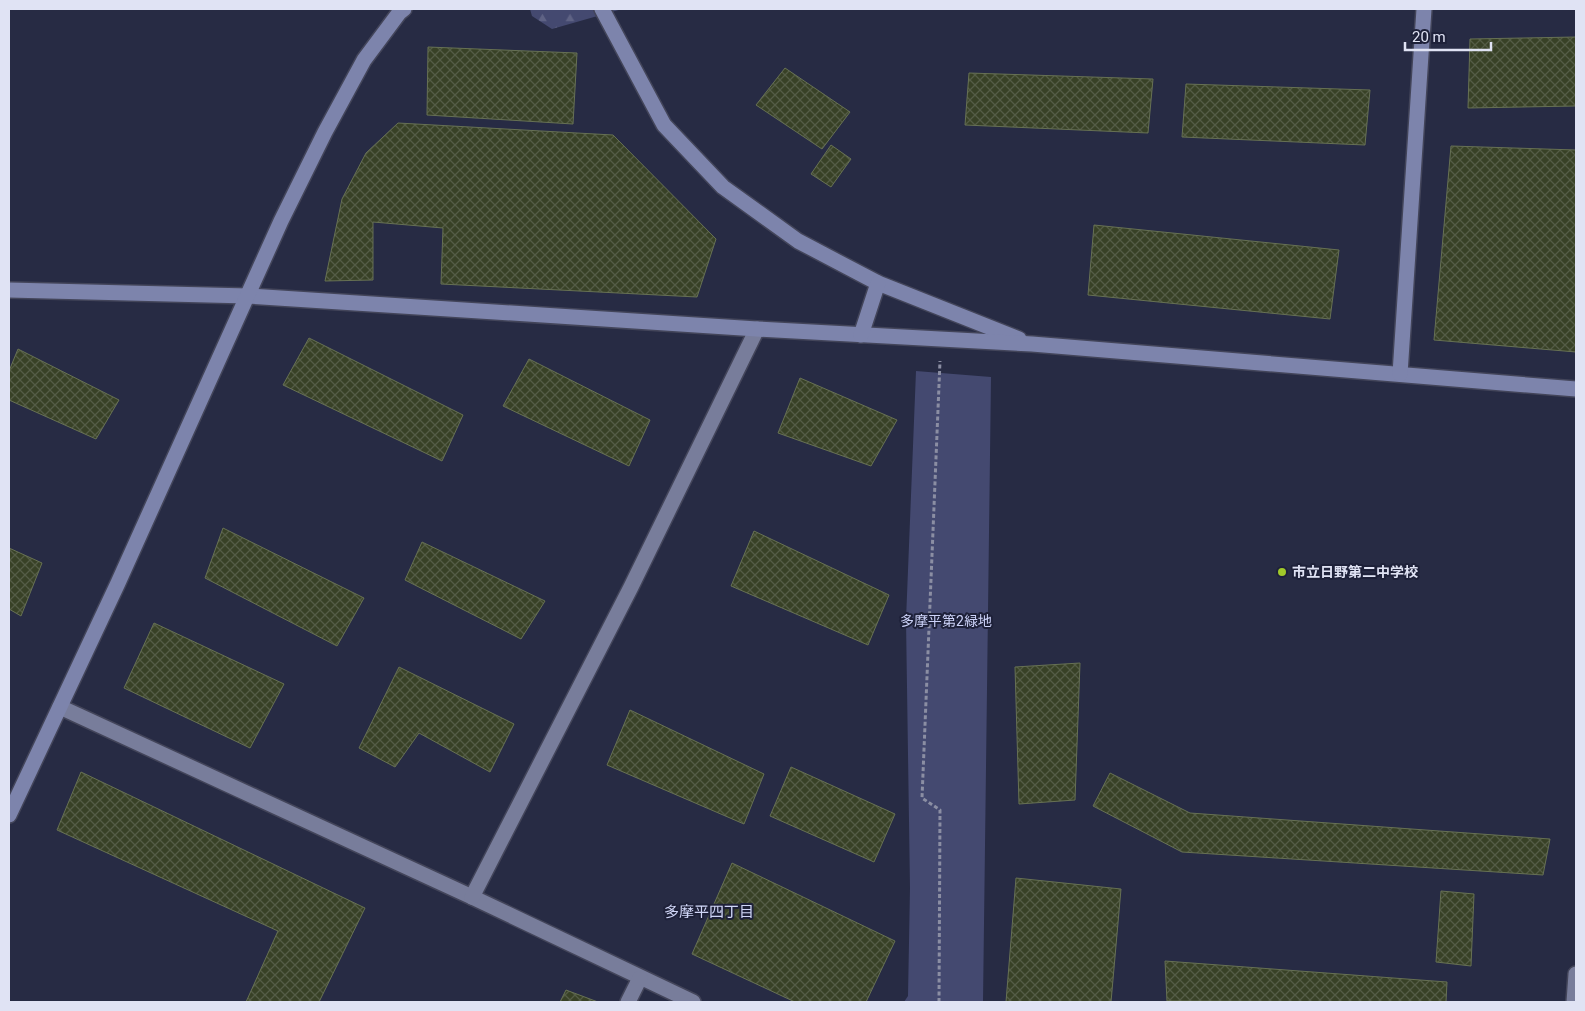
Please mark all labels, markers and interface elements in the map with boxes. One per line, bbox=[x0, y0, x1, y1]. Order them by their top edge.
scale bar bbox=[1405, 20, 1491, 52]
text: 20 m bbox=[1412, 28, 1446, 46]
place label: 市立日野第二中学校 bbox=[1292, 564, 1418, 580]
marker: 市立日野第二中学校 bbox=[1276, 566, 1288, 578]
park label: 多摩平第2緑地 bbox=[900, 613, 992, 629]
district label: 多摩平四丁目 bbox=[664, 903, 754, 921]

